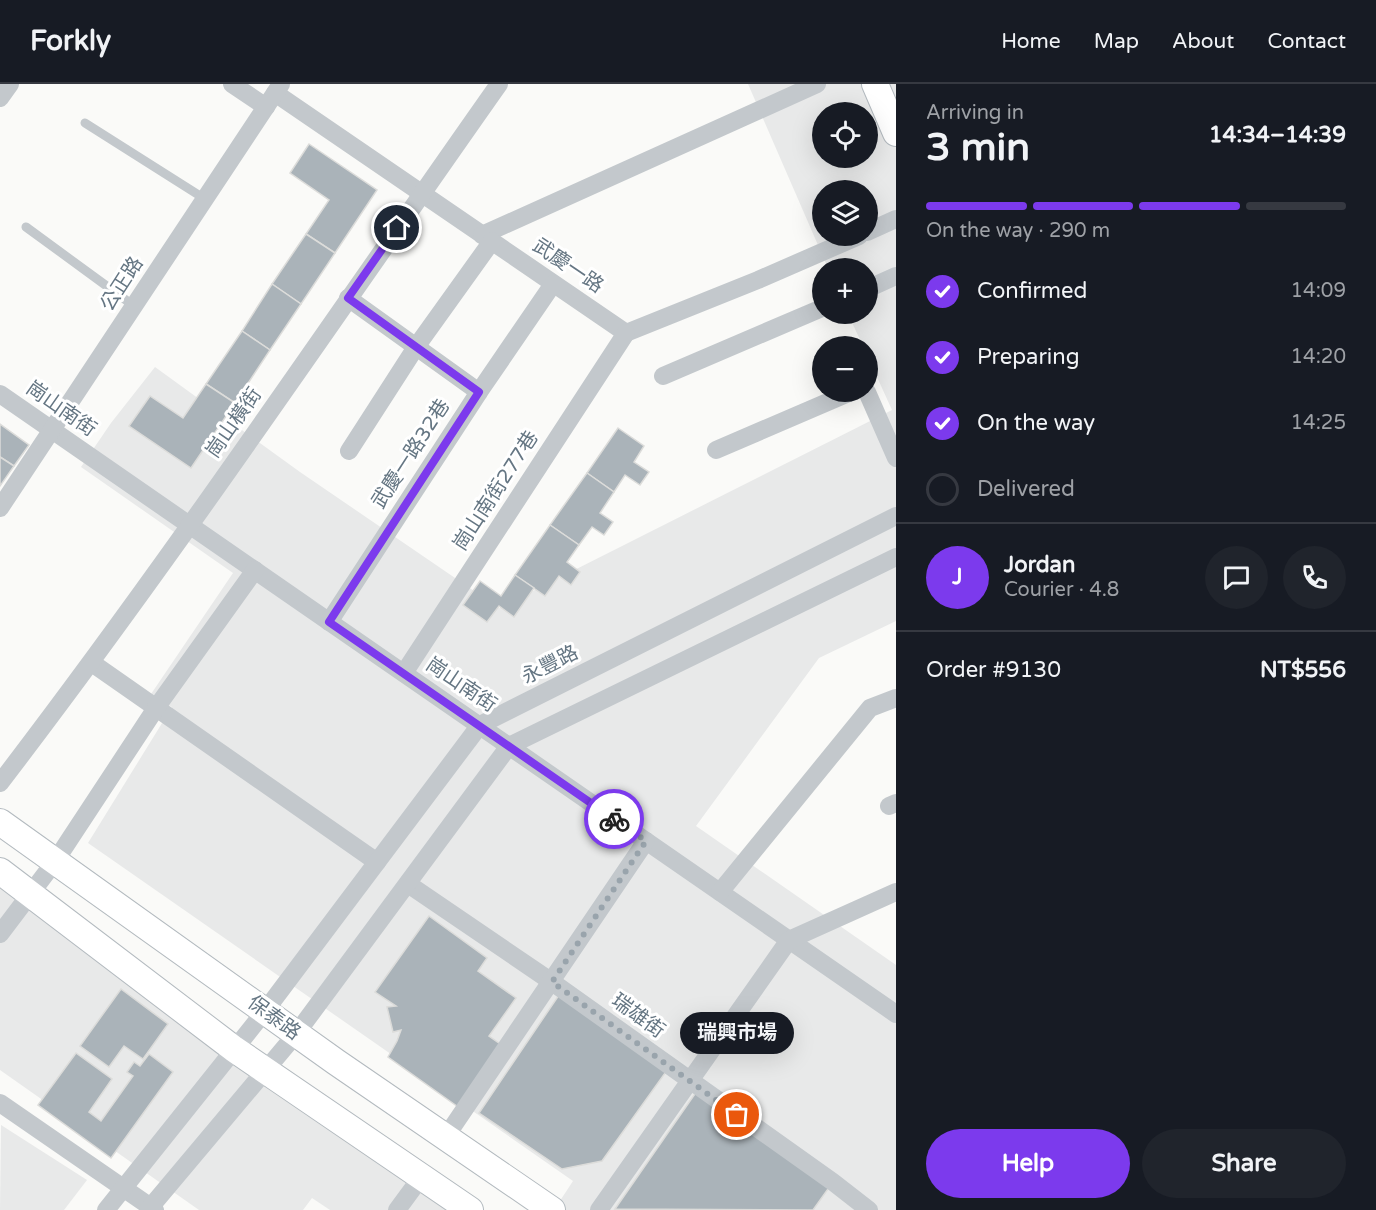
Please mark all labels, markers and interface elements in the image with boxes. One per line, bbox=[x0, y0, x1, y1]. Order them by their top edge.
text: Forkly bbox=[30, 24, 111, 58]
text: Home bbox=[1001, 29, 1061, 54]
text: Map bbox=[1094, 29, 1139, 54]
text: About bbox=[1172, 29, 1234, 54]
text: Contact bbox=[1267, 29, 1346, 54]
text: Arriving in bbox=[926, 101, 1024, 125]
map controls bbox=[812, 102, 878, 402]
button: locate bbox=[812, 102, 878, 168]
text: 14:34–14:39 bbox=[1209, 122, 1346, 148]
text: 3 min bbox=[926, 124, 1030, 171]
button: layers bbox=[812, 180, 878, 246]
pin bbox=[371, 202, 422, 253]
icon: home bbox=[380, 211, 413, 244]
text: On the way · 290 m bbox=[926, 219, 1110, 243]
street label: 武慶一路 bbox=[528, 234, 608, 298]
street label: 公正路 bbox=[96, 252, 148, 316]
button: + bbox=[812, 258, 878, 324]
icon: check bbox=[926, 275, 959, 308]
text: Confirmed bbox=[977, 278, 1087, 304]
text: 14:09 bbox=[1291, 279, 1346, 303]
button: − bbox=[812, 336, 878, 402]
icon: check bbox=[926, 341, 959, 374]
text: Preparing bbox=[977, 344, 1080, 370]
text: 14:20 bbox=[1291, 345, 1346, 369]
street label: 崗山南街 bbox=[21, 376, 101, 442]
street label: 崗山橫街 bbox=[201, 383, 267, 463]
street label: 武慶一路32巷 bbox=[367, 395, 455, 513]
icon: check bbox=[926, 407, 959, 440]
text: On the way bbox=[977, 410, 1095, 436]
text: 14:25 bbox=[1291, 411, 1346, 435]
street label: 崗山南街277巷 bbox=[448, 427, 544, 555]
text: Delivered bbox=[977, 476, 1075, 502]
button: chat bbox=[1205, 546, 1268, 609]
button: phone bbox=[1283, 546, 1346, 609]
text: Jordan bbox=[1004, 552, 1075, 578]
text: J bbox=[952, 564, 963, 590]
text: Courier · 4.8 bbox=[1004, 578, 1119, 602]
street label: 永豐路 bbox=[518, 641, 582, 689]
street label: 崗山南街 bbox=[421, 653, 501, 717]
text: Order #9130 bbox=[926, 657, 1061, 683]
text: NT$556 bbox=[1260, 657, 1346, 683]
courier bbox=[584, 789, 644, 849]
icon: bike bbox=[598, 803, 631, 836]
street label: 瑞雄街 bbox=[607, 989, 669, 1043]
street label: 保泰路 bbox=[243, 991, 305, 1045]
callout: 瑞興市場 bbox=[680, 1013, 794, 1055]
text: 瑞興市場 bbox=[697, 1021, 777, 1045]
pin bbox=[711, 1089, 762, 1140]
icon: bag bbox=[720, 1098, 753, 1131]
button: Help bbox=[926, 1129, 1130, 1198]
button: Share bbox=[1142, 1129, 1346, 1198]

